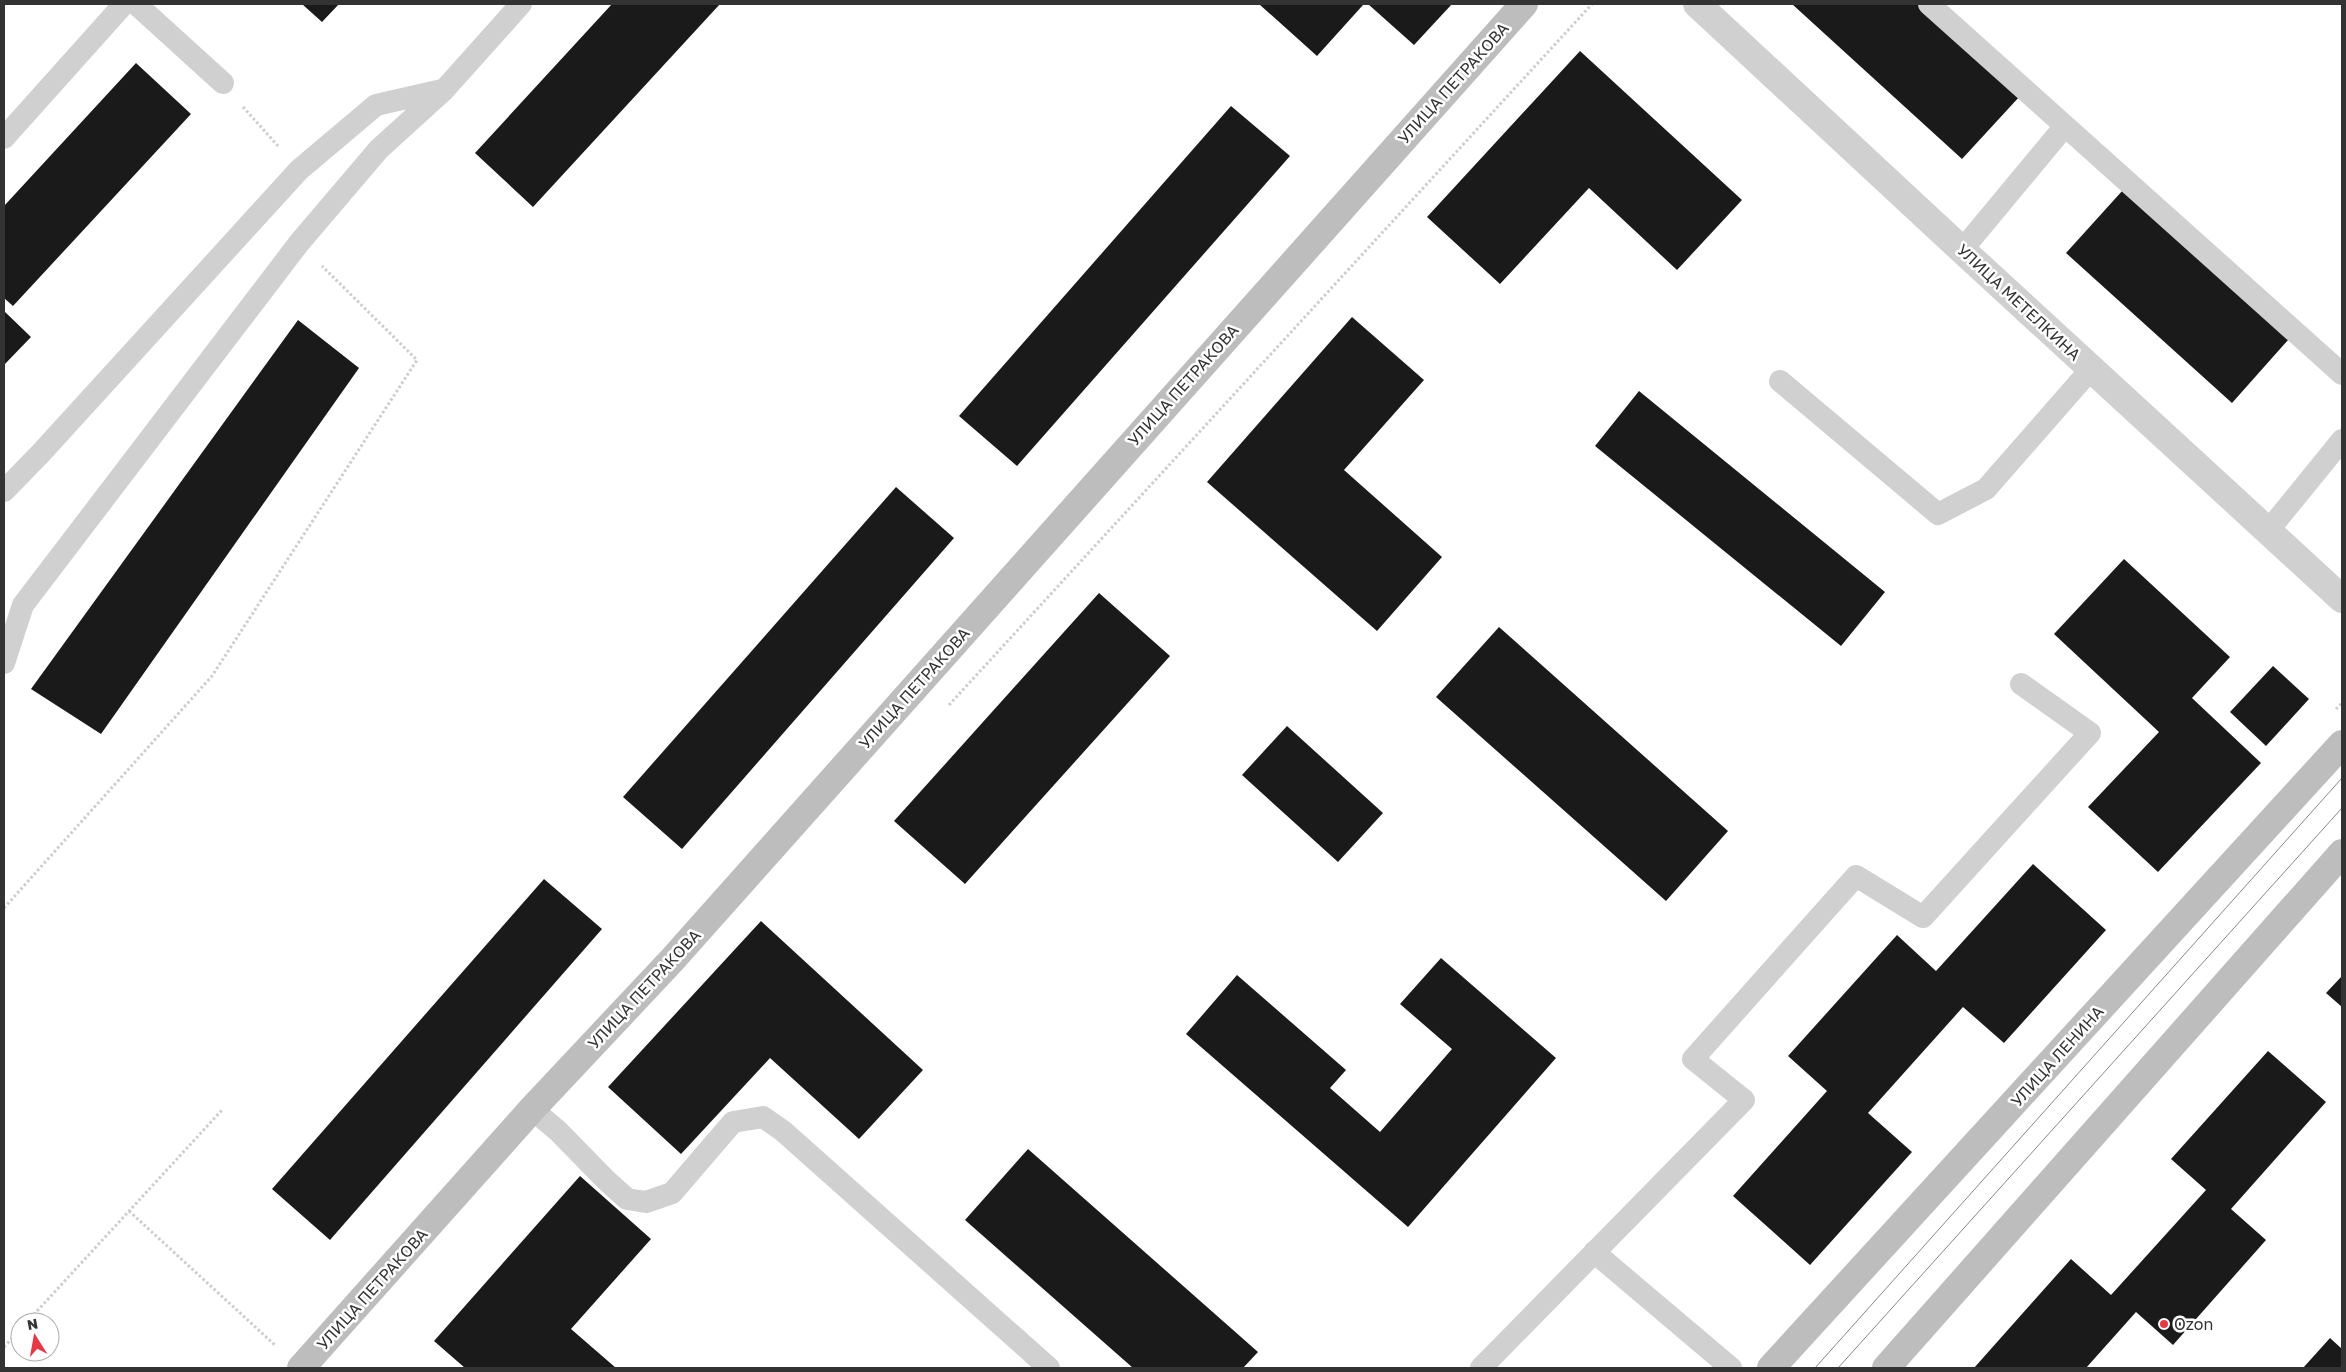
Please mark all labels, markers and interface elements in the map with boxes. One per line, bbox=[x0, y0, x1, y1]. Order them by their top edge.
street label: УЛИЦА ПЕТРАКОВА bbox=[1393, 18, 1513, 148]
street label: УЛИЦА МЕТЕЛКИНА bbox=[1953, 239, 2085, 365]
street label: УЛИЦА ПЕТРАКОВА bbox=[1123, 320, 1243, 450]
street label: УЛИЦА ПЕТРАКОВА bbox=[854, 623, 974, 753]
street label: УЛИЦА ПЕТРАКОВА bbox=[583, 925, 705, 1053]
street label: УЛИЦА ЛЕНИНА bbox=[2006, 1001, 2108, 1111]
street label: УЛИЦА ПЕТРАКОВА bbox=[312, 1224, 432, 1354]
north arrow bbox=[10, 1312, 60, 1362]
text: N bbox=[26, 1314, 39, 1333]
place label: Ozon bbox=[2174, 1314, 2213, 1334]
marker: Ozon bbox=[2158, 1318, 2170, 1330]

